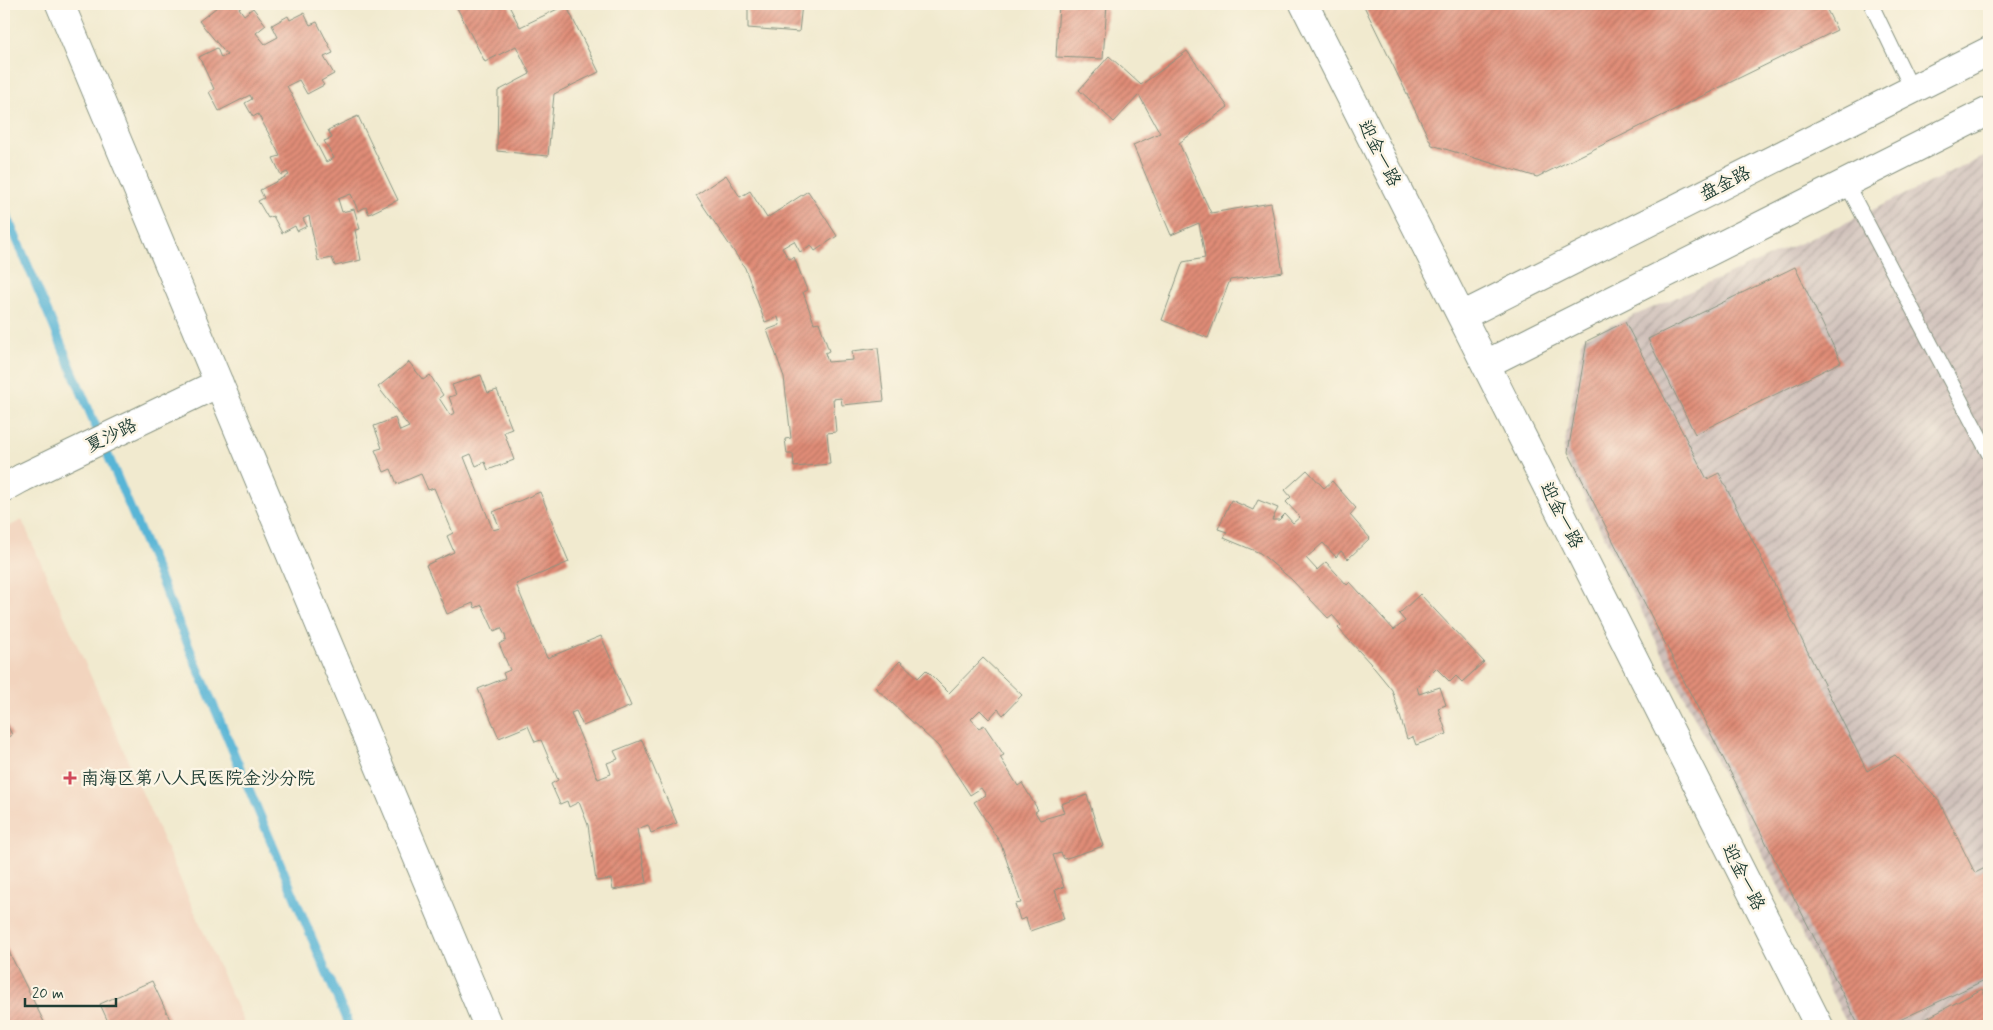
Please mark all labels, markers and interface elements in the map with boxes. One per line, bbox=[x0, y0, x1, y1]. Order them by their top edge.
street label: 迎金一路 bbox=[1352, 116, 1406, 191]
street label: 盘金路 bbox=[1696, 161, 1755, 207]
street label: 夏沙路 bbox=[82, 413, 141, 459]
street label: 迎金一路 bbox=[1534, 478, 1588, 553]
place label: 南海区第八人民医院金沙分院 bbox=[81, 767, 315, 791]
marker: 南海区第八人民医院金沙分院 bbox=[63, 771, 77, 785]
street label: 迎金一路 bbox=[1716, 840, 1770, 915]
scale bar bbox=[25, 975, 116, 1007]
text: 20 m bbox=[32, 984, 64, 1004]

